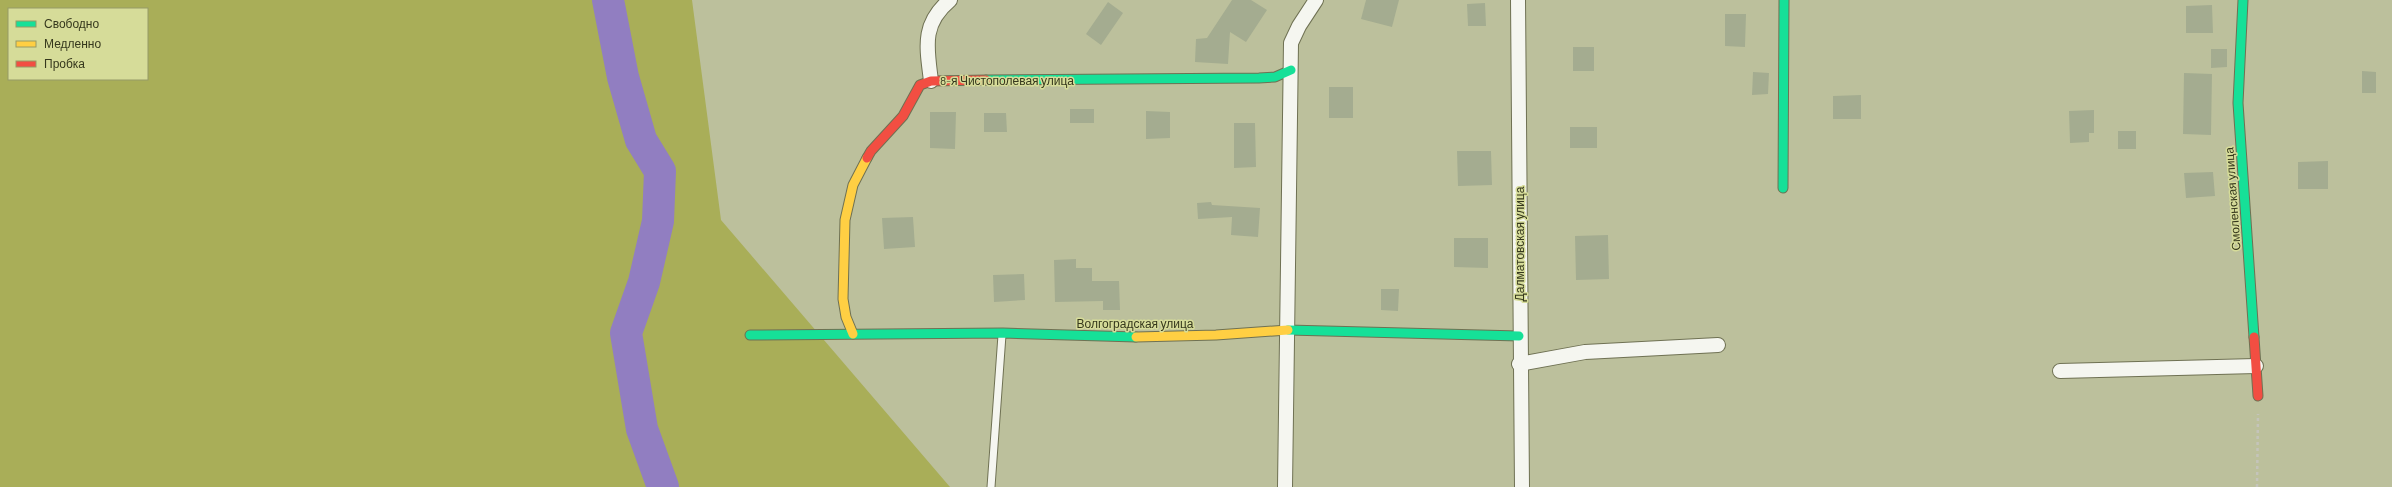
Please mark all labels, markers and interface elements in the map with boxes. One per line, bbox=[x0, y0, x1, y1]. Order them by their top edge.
legend bbox=[8, 8, 148, 80]
text: Свободно bbox=[44, 16, 99, 31]
text: Медленно bbox=[44, 36, 101, 51]
text: Пробка bbox=[44, 56, 85, 71]
street label: 8-я Чистополевая улица bbox=[940, 73, 1074, 88]
street label: Смоленская улица bbox=[2221, 146, 2244, 251]
street label: Далматовская улица bbox=[1512, 186, 1527, 301]
street label: Волгоградская улица bbox=[1076, 316, 1194, 331]

